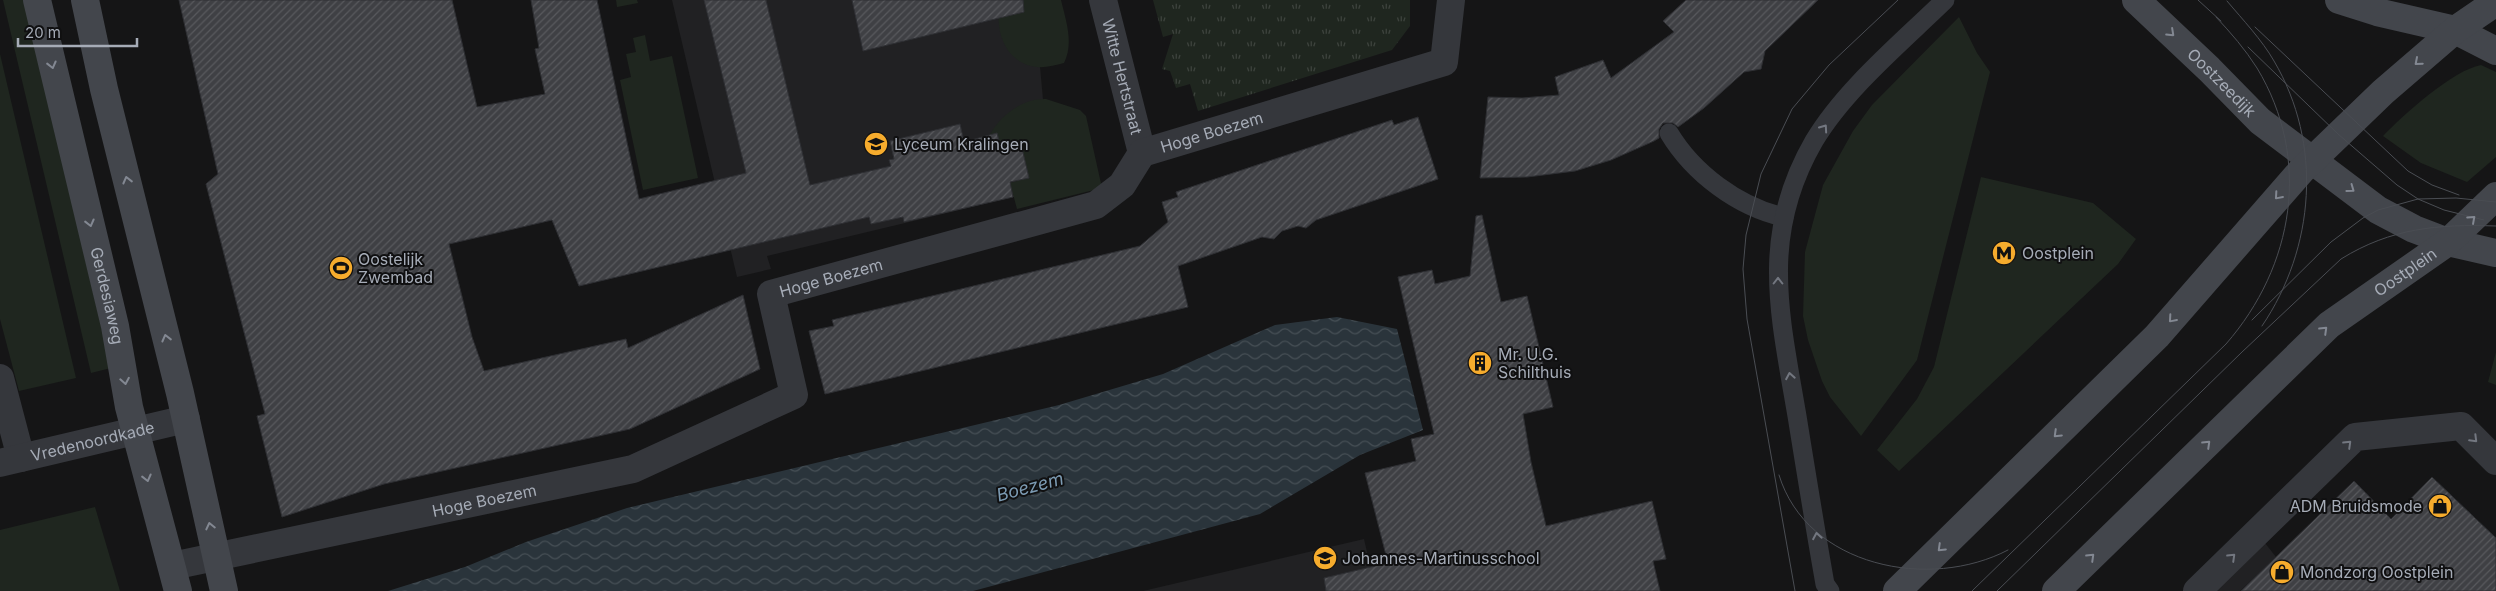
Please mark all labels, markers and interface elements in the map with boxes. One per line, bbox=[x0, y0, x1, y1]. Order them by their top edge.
scale bar bbox=[18, 15, 136, 47]
street label: Witte Hertstraat bbox=[1098, 16, 1147, 137]
text: 20 m bbox=[25, 23, 61, 42]
one-way arrow bbox=[2166, 27, 2175, 36]
street label: Oostzeedijk bbox=[2183, 44, 2260, 121]
one-way arrow bbox=[2415, 56, 2424, 65]
one-way arrow bbox=[46, 60, 57, 69]
street label: Hoge Boezem bbox=[1158, 107, 1265, 157]
one-way arrow bbox=[1818, 124, 1827, 134]
school or university icon: Lyceum Kralingen bbox=[863, 131, 889, 157]
place label: Lyceum Kralingen bbox=[894, 134, 1029, 154]
one-way arrow bbox=[122, 175, 133, 184]
one-way arrow bbox=[2345, 184, 2354, 192]
one-way arrow bbox=[2275, 191, 2284, 200]
one-way arrow bbox=[2466, 216, 2475, 225]
one-way arrow bbox=[84, 218, 95, 227]
metro station icon: Oostplein bbox=[1991, 240, 2017, 266]
place label: Oostplein bbox=[2022, 243, 2094, 263]
street label: Oostplein bbox=[2370, 243, 2440, 301]
street label: Gerdesiaweg bbox=[86, 245, 128, 346]
place label: Oostelijk Zwembad bbox=[358, 249, 433, 287]
street label: Hoge Boezem bbox=[777, 254, 885, 301]
sports icon: Oostelijk Zwembad bbox=[328, 255, 354, 281]
one-way arrow bbox=[1773, 277, 1783, 284]
one-way arrow bbox=[2169, 313, 2177, 322]
one-way arrow bbox=[2318, 327, 2327, 336]
one-way arrow bbox=[161, 333, 172, 342]
place label: Mr. U.G. Schilthuis bbox=[1498, 344, 1571, 382]
building icon: Mr. U.G. Schilthuis bbox=[1467, 350, 1493, 376]
one-way arrow bbox=[1785, 371, 1795, 380]
one-way arrow bbox=[119, 377, 129, 386]
street label: Vredenoordkade bbox=[29, 417, 156, 465]
one-way arrow bbox=[2054, 428, 2063, 437]
one-way arrow bbox=[2468, 433, 2477, 442]
one-way arrow bbox=[2202, 441, 2211, 450]
one-way arrow bbox=[2342, 441, 2351, 450]
water label: Boezem bbox=[994, 467, 1066, 506]
one-way arrow bbox=[141, 474, 152, 483]
street label: Hoge Boezem bbox=[430, 480, 538, 521]
shop icon: ADM Bruidsmode bbox=[2427, 493, 2453, 519]
place label: ADM Bruidsmode bbox=[2290, 496, 2422, 516]
one-way arrow bbox=[205, 522, 216, 531]
one-way arrow bbox=[1812, 531, 1822, 540]
one-way arrow bbox=[1938, 542, 1947, 551]
school or university icon: Johannes-Martinusschool bbox=[1312, 545, 1338, 571]
place label: Johannes-Martinusschool bbox=[1342, 548, 1540, 568]
one-way arrow bbox=[2085, 554, 2094, 563]
one-way arrow bbox=[2226, 554, 2235, 563]
shop icon: Mondzorg Oostplein bbox=[2269, 559, 2295, 585]
place label: Mondzorg Oostplein bbox=[2300, 562, 2453, 582]

